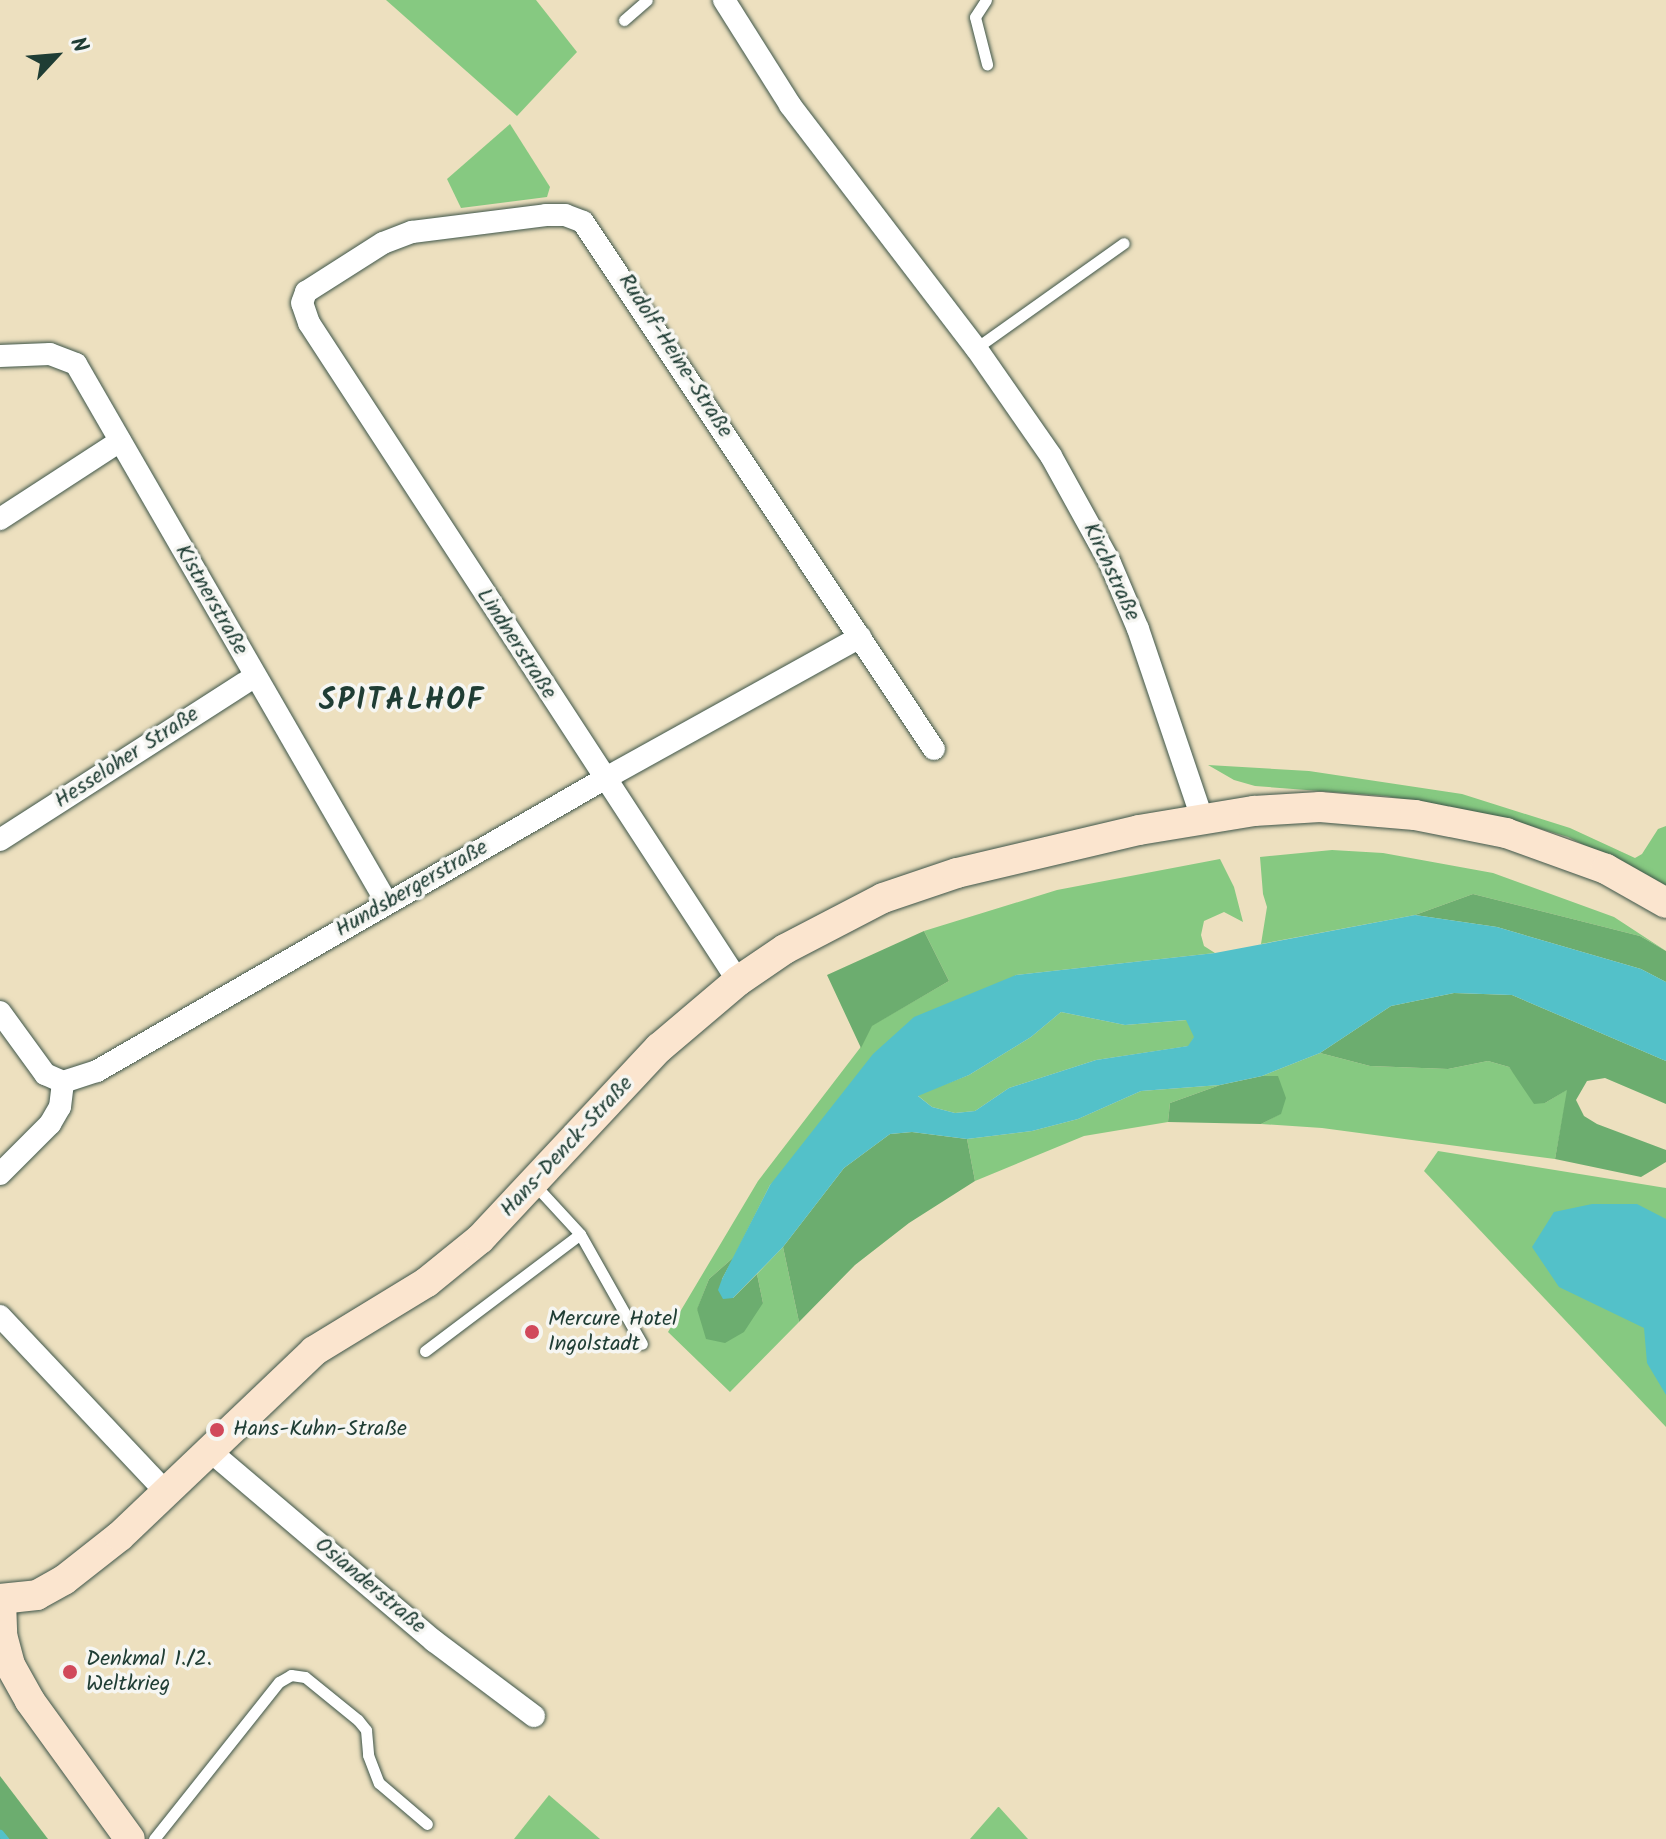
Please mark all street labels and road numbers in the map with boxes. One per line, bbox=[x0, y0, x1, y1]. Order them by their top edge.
street label: Rudolf-Heine-Straße bbox=[612, 269, 738, 443]
street label: Kirchstraße bbox=[1077, 519, 1145, 625]
street label: Kistnerstraße bbox=[169, 540, 253, 660]
street label: Lindnerstraße bbox=[470, 584, 562, 704]
street label: Hesseloher Straße bbox=[50, 701, 204, 815]
street label: Hundsbergerstraße bbox=[331, 835, 493, 943]
street label: Hans-Denck-Straße bbox=[495, 1071, 639, 1223]
street label: Osianderstraße bbox=[309, 1532, 431, 1640]

